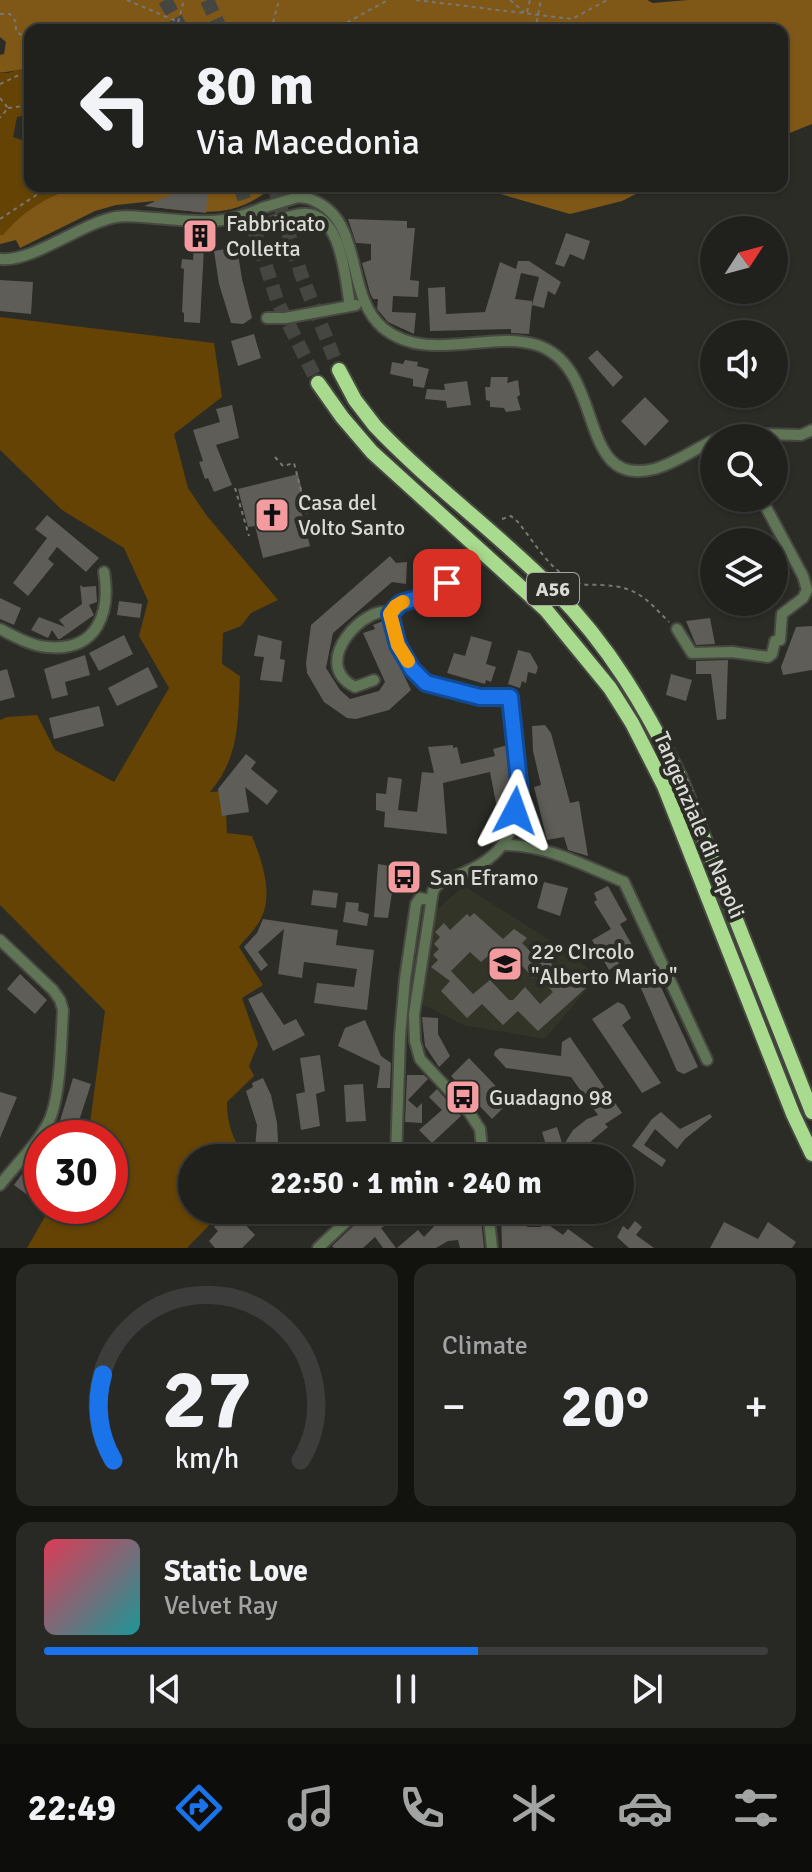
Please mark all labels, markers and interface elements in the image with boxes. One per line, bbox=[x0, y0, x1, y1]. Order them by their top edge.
text: 80 m bbox=[196, 51, 314, 120]
icon: left bbox=[64, 56, 168, 160]
text: Via Macedonia bbox=[196, 120, 420, 165]
place label: Fabbricato Colletta bbox=[226, 210, 326, 262]
north arrow bbox=[700, 216, 788, 304]
map controls bbox=[700, 216, 788, 616]
building icon: Fabbricato Colletta bbox=[181, 217, 219, 255]
button: sound bbox=[700, 320, 788, 408]
button: search bbox=[700, 424, 788, 512]
place label: Casa del Volto Santo bbox=[298, 489, 405, 541]
church icon: Casa del Volto Santo bbox=[253, 496, 291, 534]
button: layers bbox=[700, 528, 788, 616]
pin bbox=[413, 549, 481, 617]
icon: arrive bbox=[425, 561, 469, 605]
road number: A56 bbox=[527, 573, 579, 605]
street label: Tangenziale di Napoli bbox=[648, 728, 751, 922]
position arrow bbox=[473, 769, 557, 853]
bus stop icon: San Eframo bbox=[385, 858, 423, 896]
place label: San Eframo bbox=[430, 864, 538, 891]
place label: 22° CIrcolo "Alberto Mario" bbox=[531, 938, 677, 990]
school or university icon: 22° CIrcolo "Alberto Mario" bbox=[486, 945, 524, 983]
bus stop icon: Guadagno 98 bbox=[444, 1078, 482, 1116]
place label: Guadagno 98 bbox=[489, 1084, 613, 1111]
speed limit sign: 30 bbox=[24, 1120, 128, 1224]
text: 22:50 · 1 min · 240 m bbox=[270, 1165, 542, 1202]
text: Climate bbox=[442, 1330, 528, 1362]
text: 27 bbox=[162, 1349, 252, 1451]
text: 20° bbox=[561, 1370, 649, 1444]
text: − bbox=[442, 1380, 466, 1434]
text: + bbox=[744, 1380, 768, 1434]
text: km/h bbox=[175, 1441, 239, 1476]
text: Static Love bbox=[164, 1553, 308, 1590]
text: Velvet Ray bbox=[164, 1590, 278, 1622]
icon: previous bbox=[143, 1667, 187, 1711]
icon: pause bbox=[384, 1667, 428, 1711]
icon: next bbox=[625, 1667, 669, 1711]
icon: directions bbox=[171, 1780, 227, 1836]
icon: music bbox=[283, 1780, 339, 1836]
icon: phone bbox=[394, 1780, 450, 1836]
icon: climate bbox=[506, 1780, 562, 1836]
icon: car bbox=[617, 1780, 673, 1836]
icon: filters bbox=[728, 1780, 784, 1836]
text: 22:49 bbox=[28, 1786, 116, 1831]

